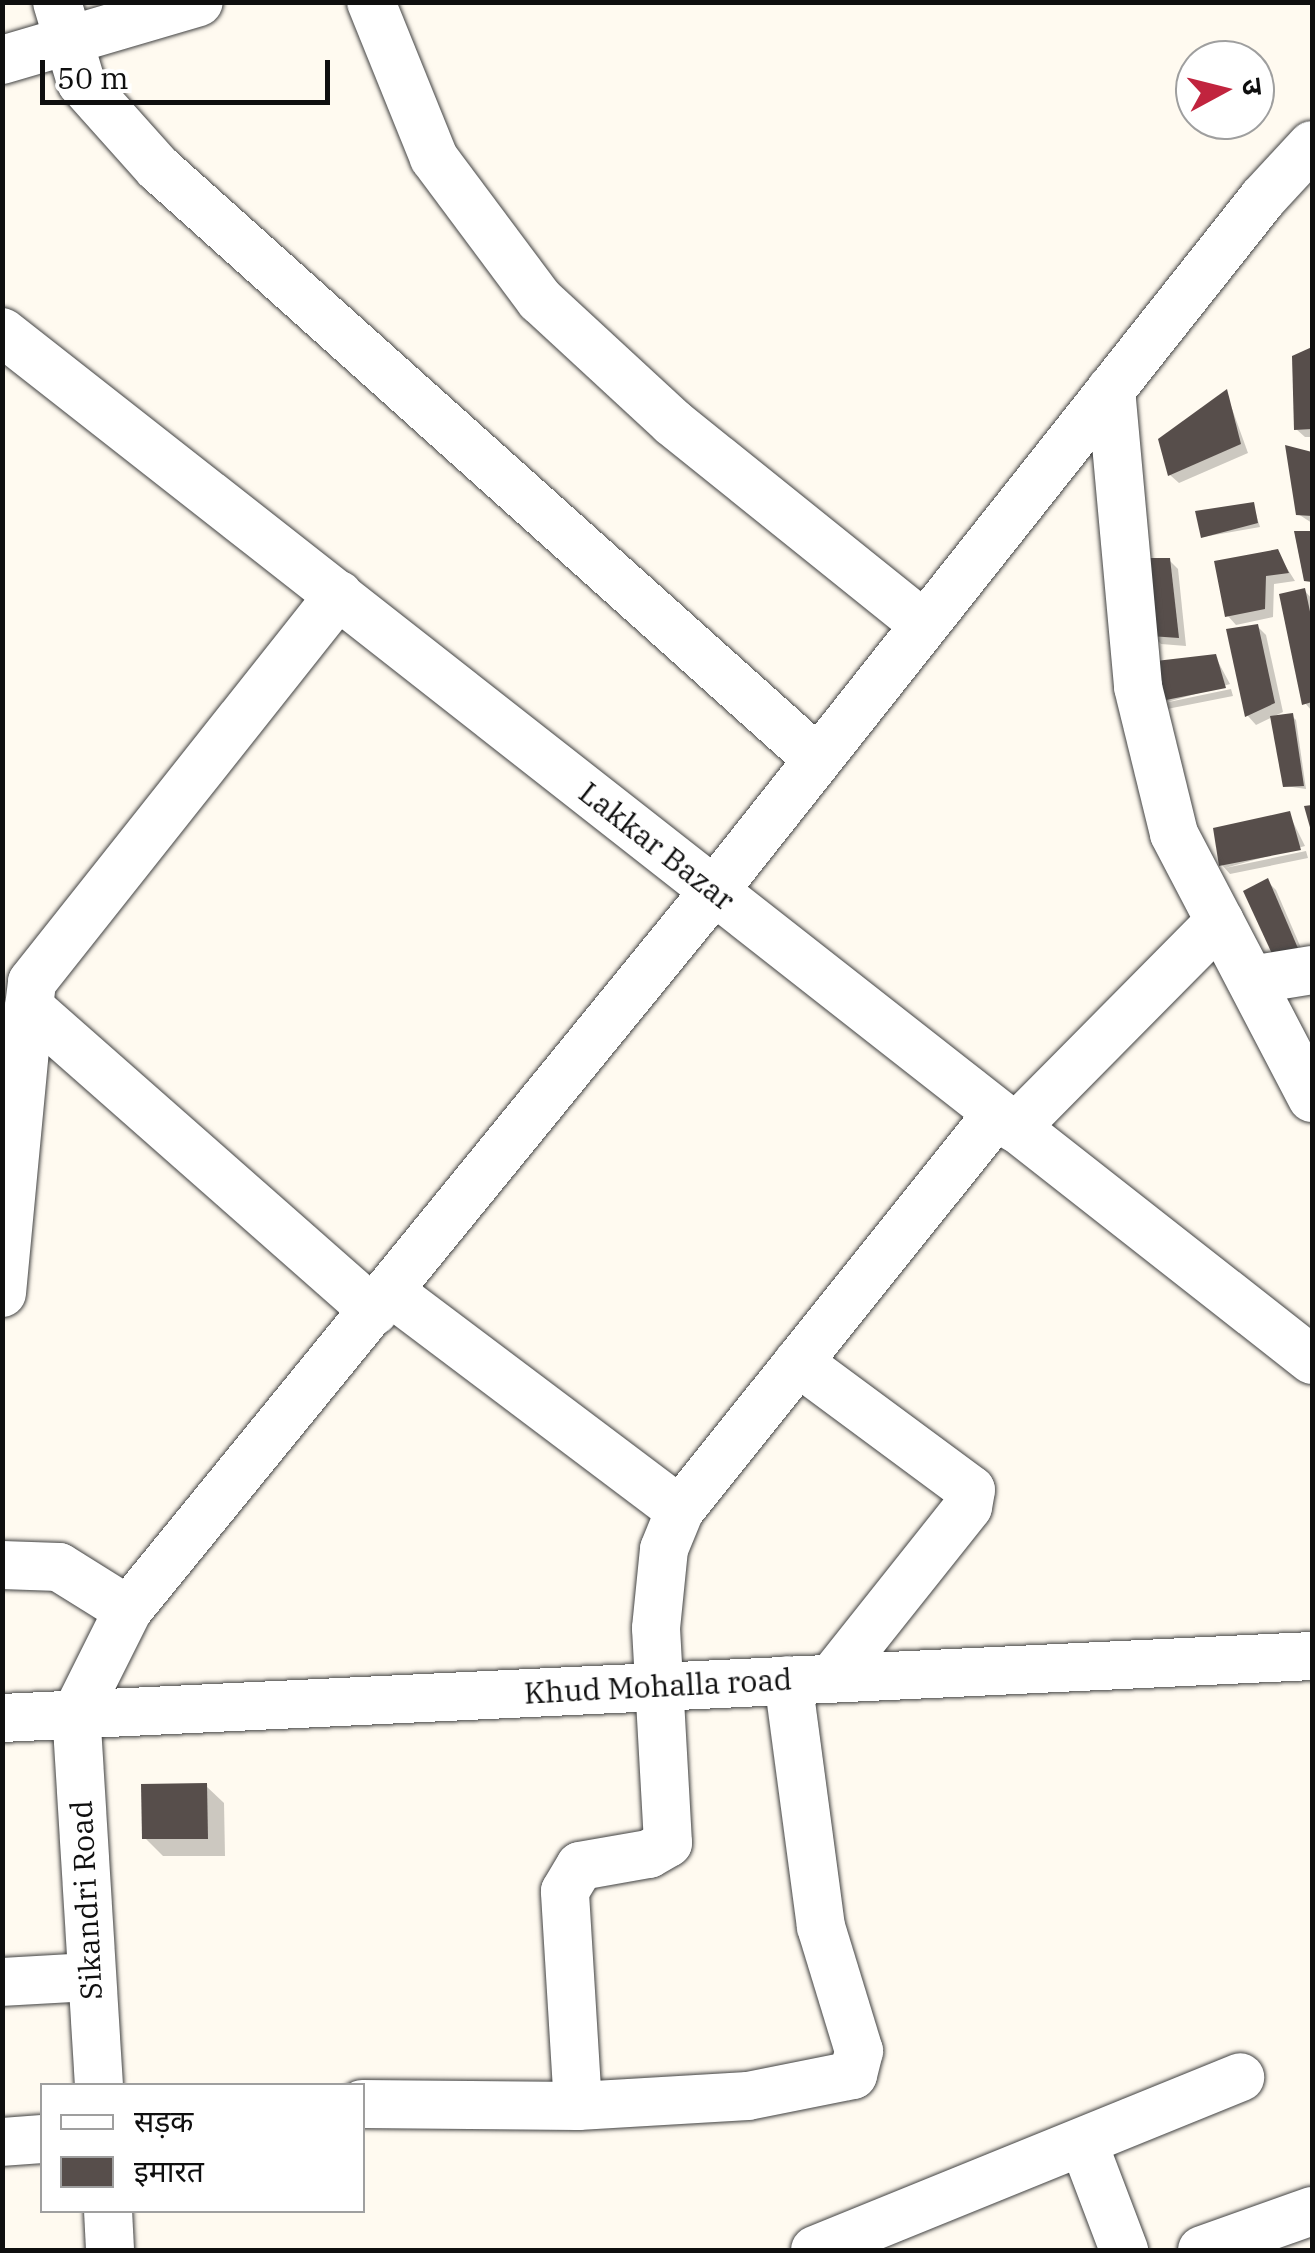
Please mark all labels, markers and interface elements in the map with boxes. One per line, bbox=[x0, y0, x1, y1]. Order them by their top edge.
scale bar bbox=[45, 40, 335, 102]
north arrow bbox=[1175, 40, 1275, 140]
text: 50 m bbox=[57, 58, 129, 97]
text: उ bbox=[1234, 76, 1273, 97]
street label: Lakkar Bazar bbox=[572, 774, 742, 918]
street label: Khud Mohalla road bbox=[523, 1661, 793, 1711]
street label: Sikandri Road bbox=[63, 1799, 109, 2001]
legend bbox=[40, 2083, 365, 2213]
text: सड़क bbox=[134, 2101, 193, 2140]
text: इमारत bbox=[134, 2151, 204, 2190]

